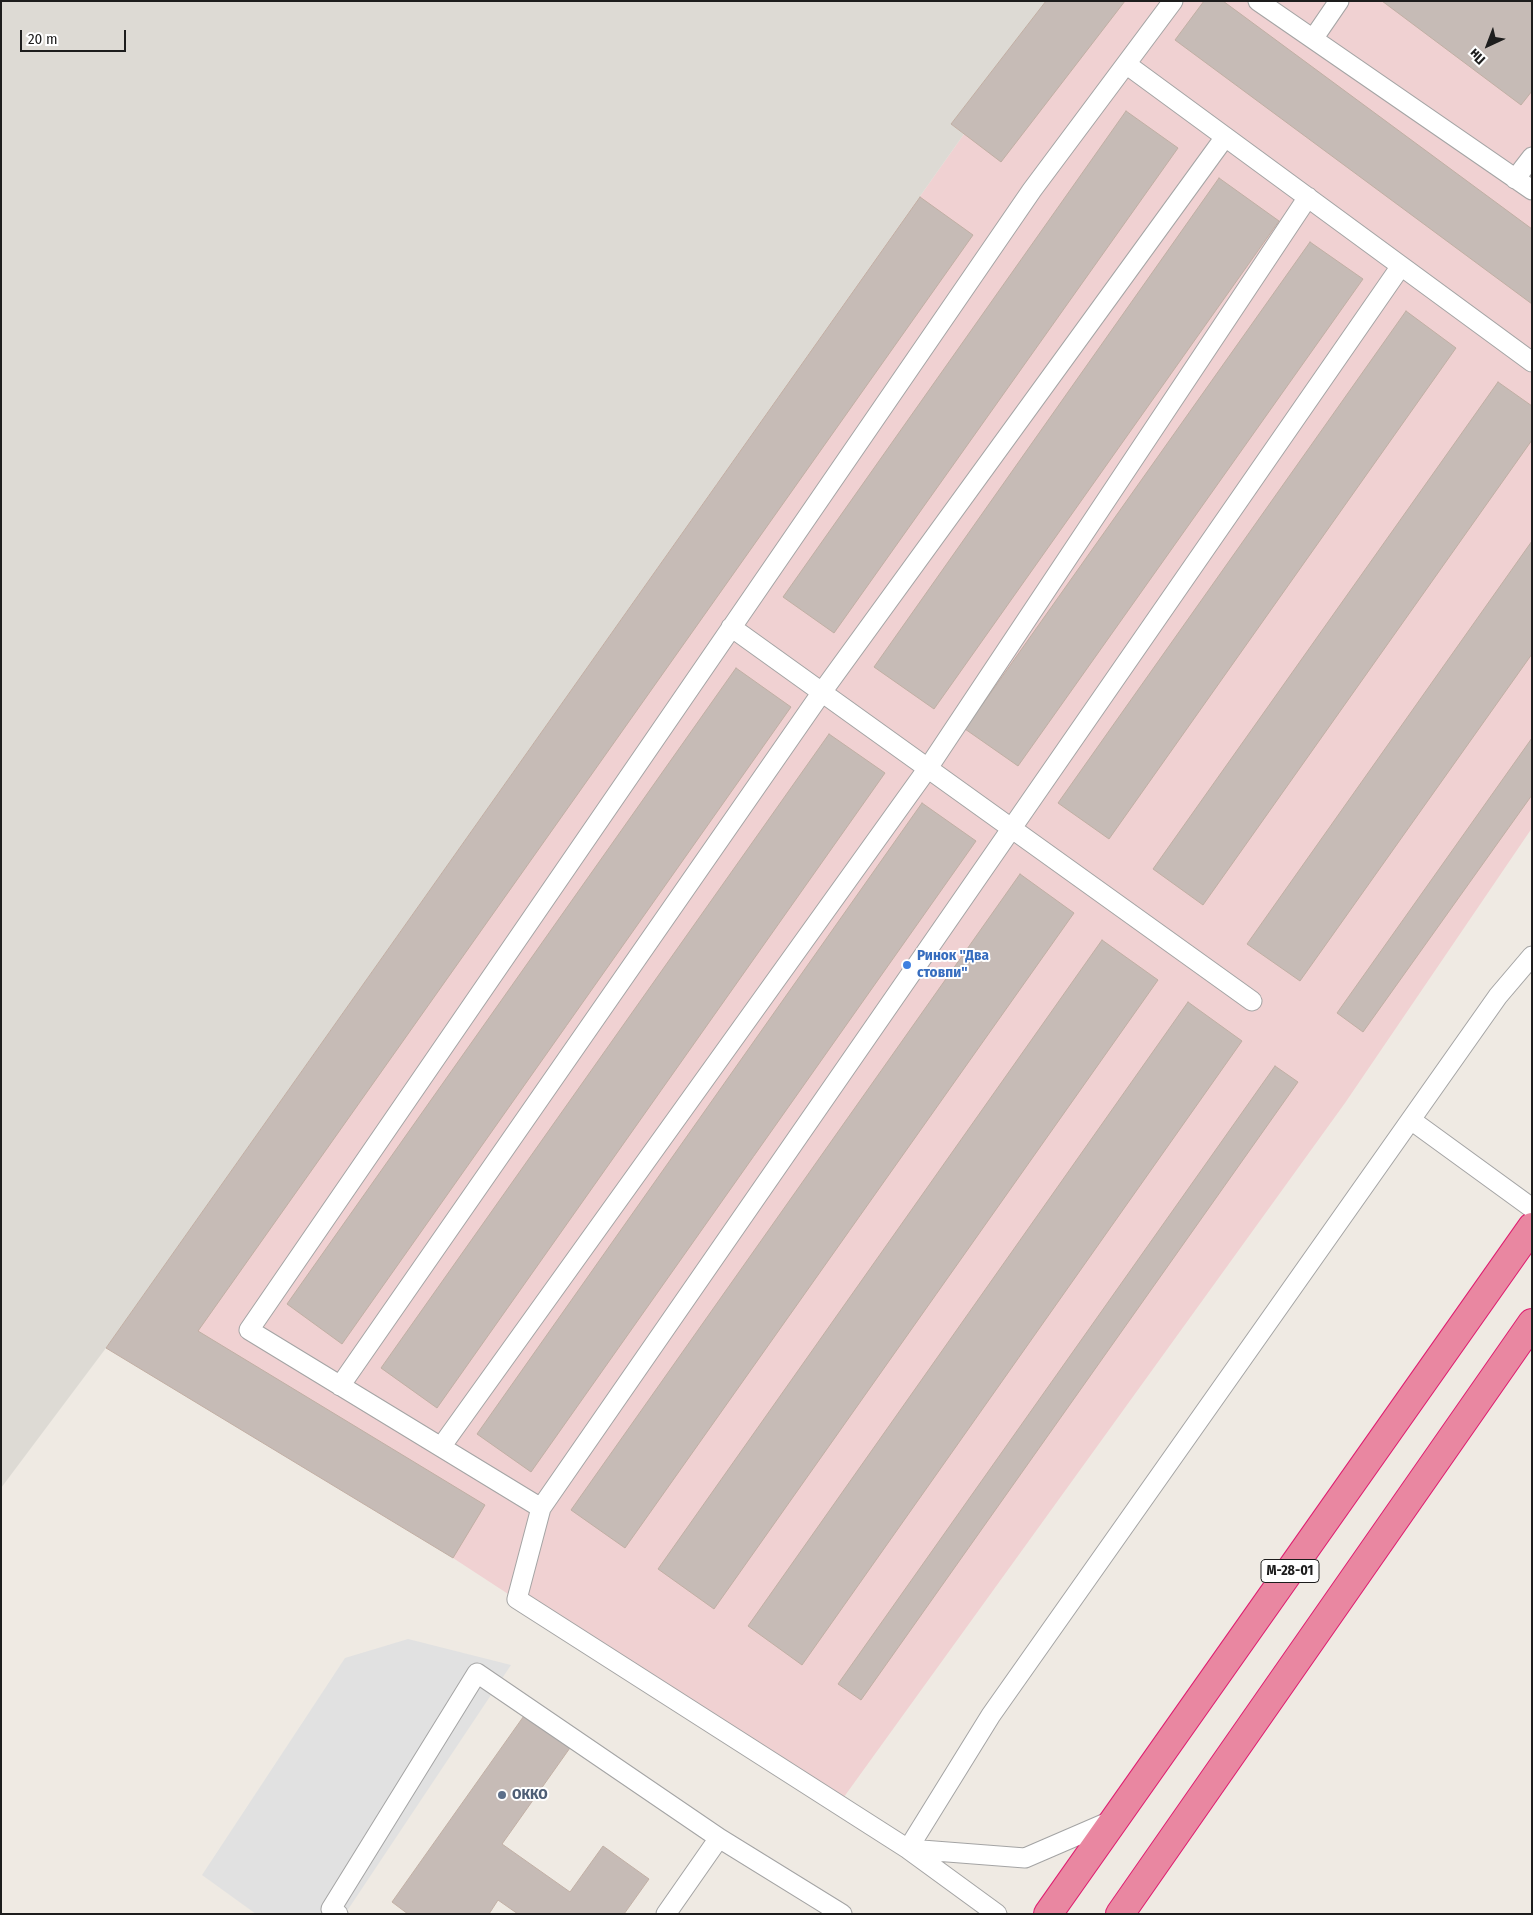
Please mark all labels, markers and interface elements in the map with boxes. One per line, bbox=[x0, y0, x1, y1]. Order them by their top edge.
scale bar bbox=[22, 20, 129, 52]
north arrow bbox=[1463, 20, 1513, 70]
text: 20 m bbox=[28, 30, 58, 48]
text: Пн bbox=[1466, 45, 1489, 68]
place label: Ринок "Два стовпи" bbox=[917, 947, 989, 982]
marker: Ринок "Два стовпи" bbox=[901, 959, 913, 971]
road number: М-28-01 bbox=[1261, 1560, 1319, 1582]
place label: ОККО bbox=[512, 1786, 548, 1804]
marker: ОККО bbox=[496, 1789, 508, 1801]

